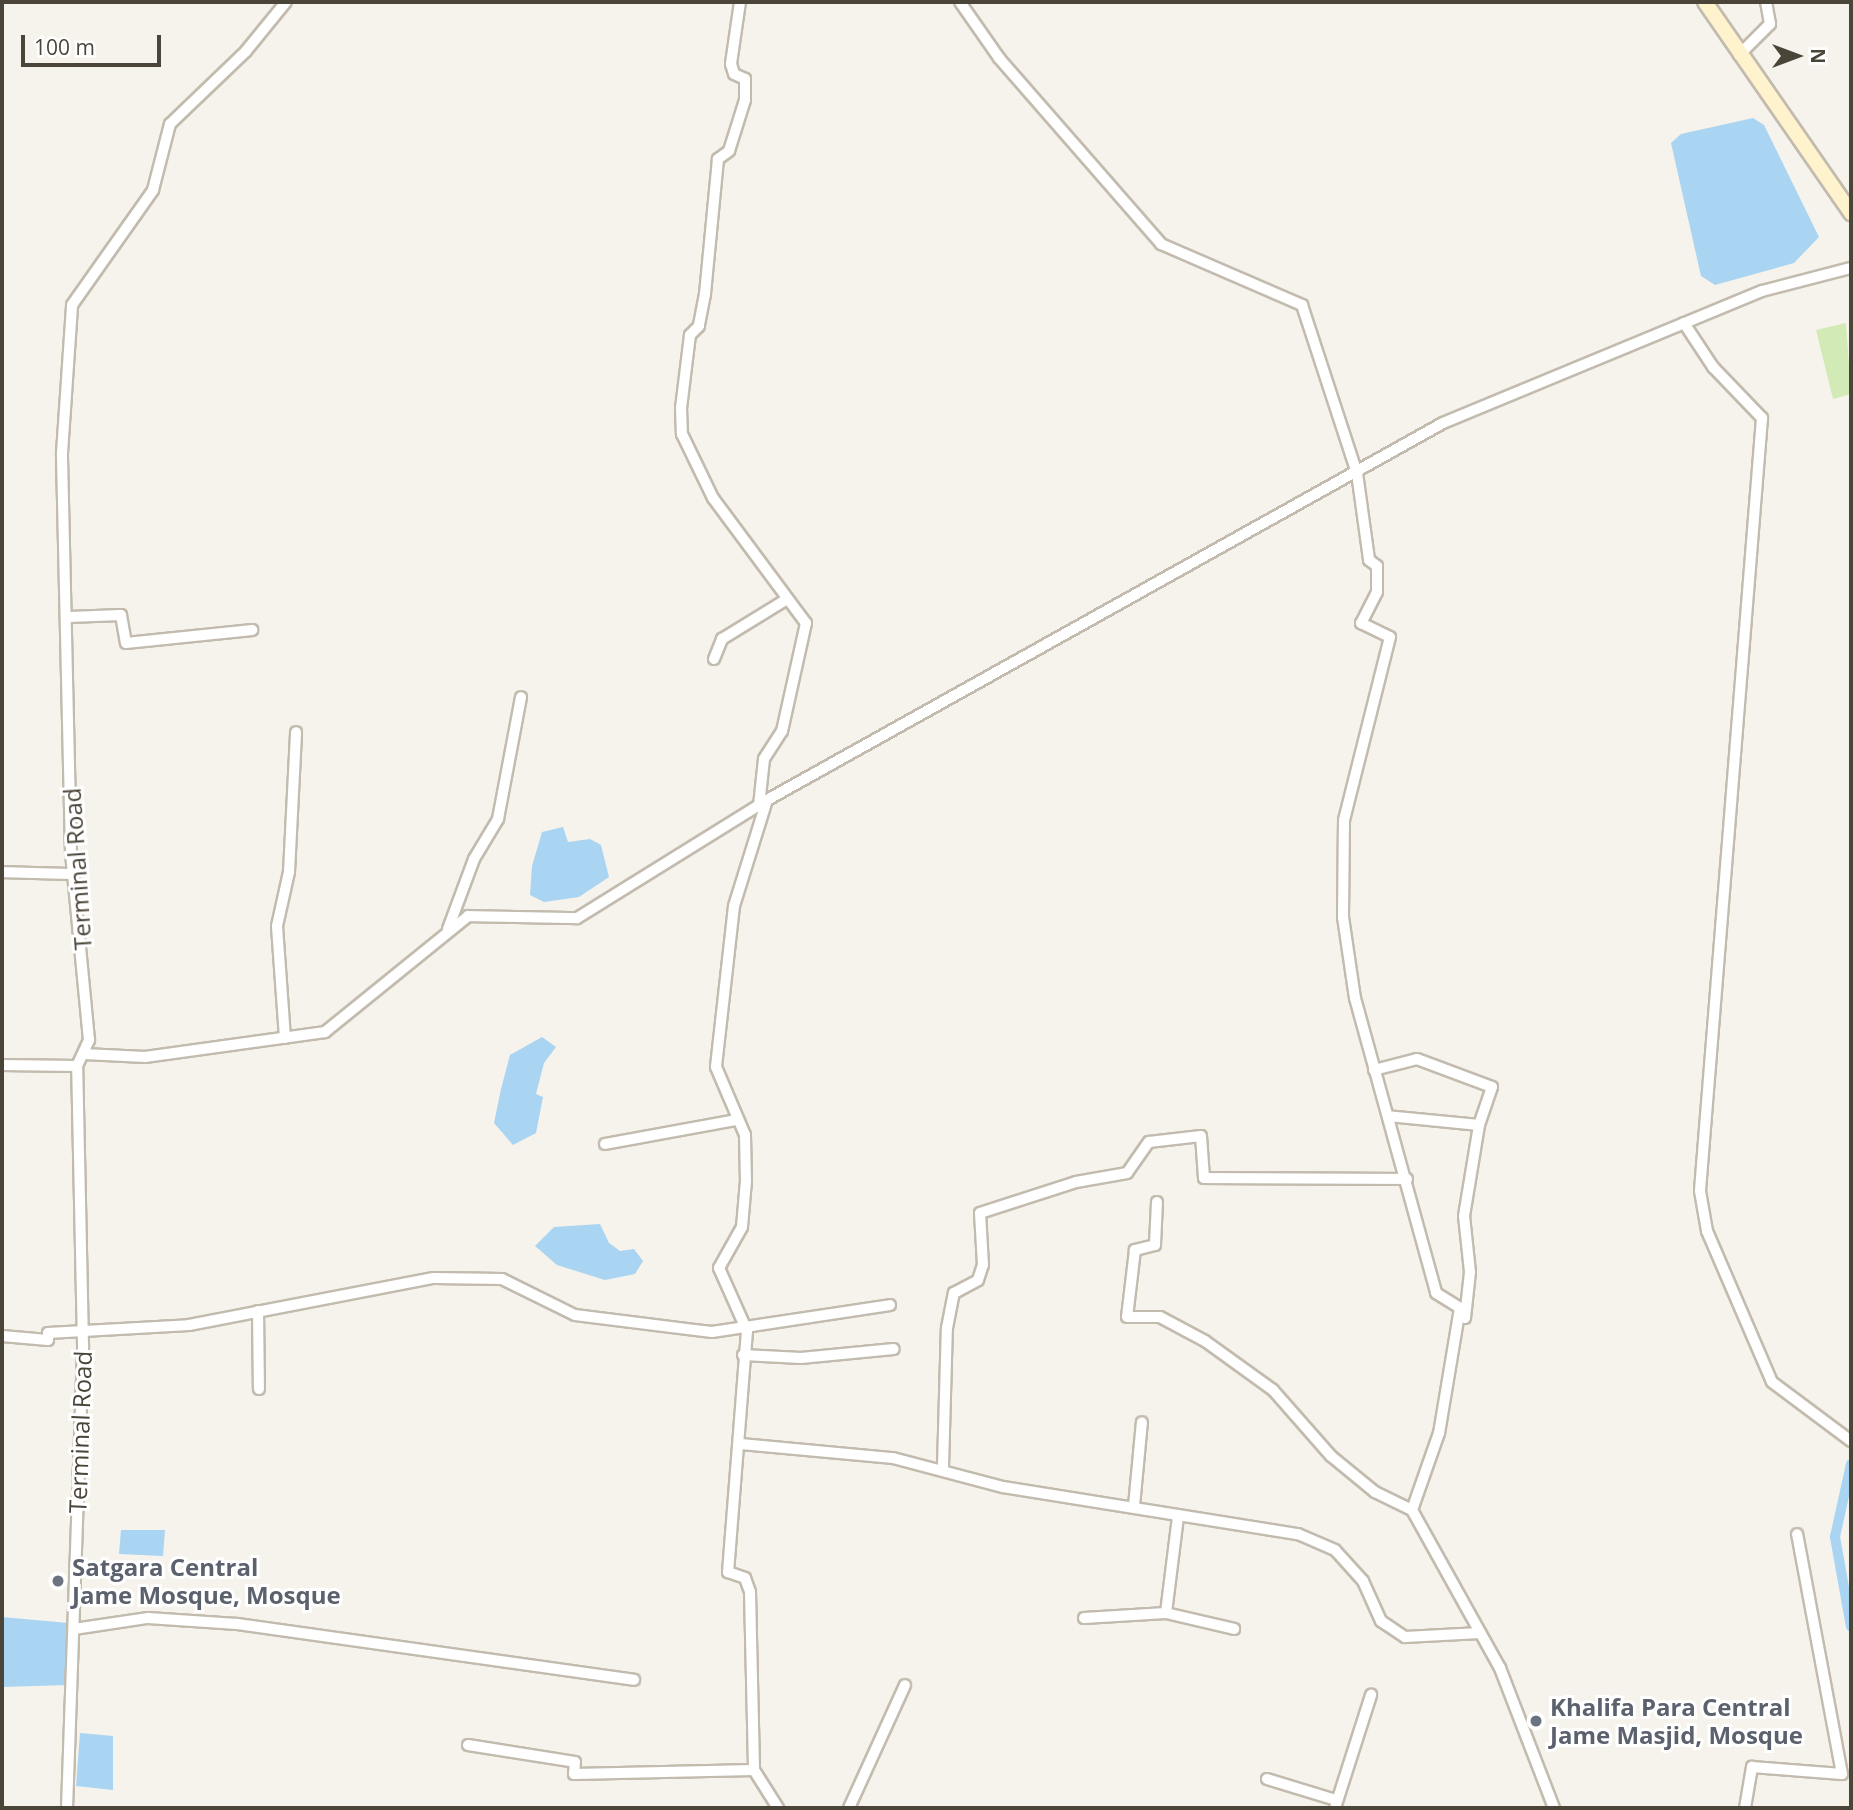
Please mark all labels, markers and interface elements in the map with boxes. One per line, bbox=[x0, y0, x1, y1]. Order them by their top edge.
scale bar bbox=[24, 21, 164, 65]
north arrow bbox=[1762, 21, 1832, 91]
text: 100 m bbox=[34, 33, 95, 61]
text: N bbox=[1805, 48, 1831, 64]
street label: Terminal Road bbox=[57, 787, 97, 951]
street label: Terminal Road bbox=[63, 1350, 97, 1514]
place label: Satgara Central Jame Mosque, Mosque bbox=[72, 1553, 341, 1609]
marker: Satgara Central Jame Mosque, Mosque bbox=[50, 1573, 66, 1589]
place label: Khalifa Para Central Jame Masjid, Mosque bbox=[1550, 1693, 1803, 1749]
marker: Khalifa Para Central Jame Masjid, Mosque bbox=[1528, 1713, 1544, 1729]

